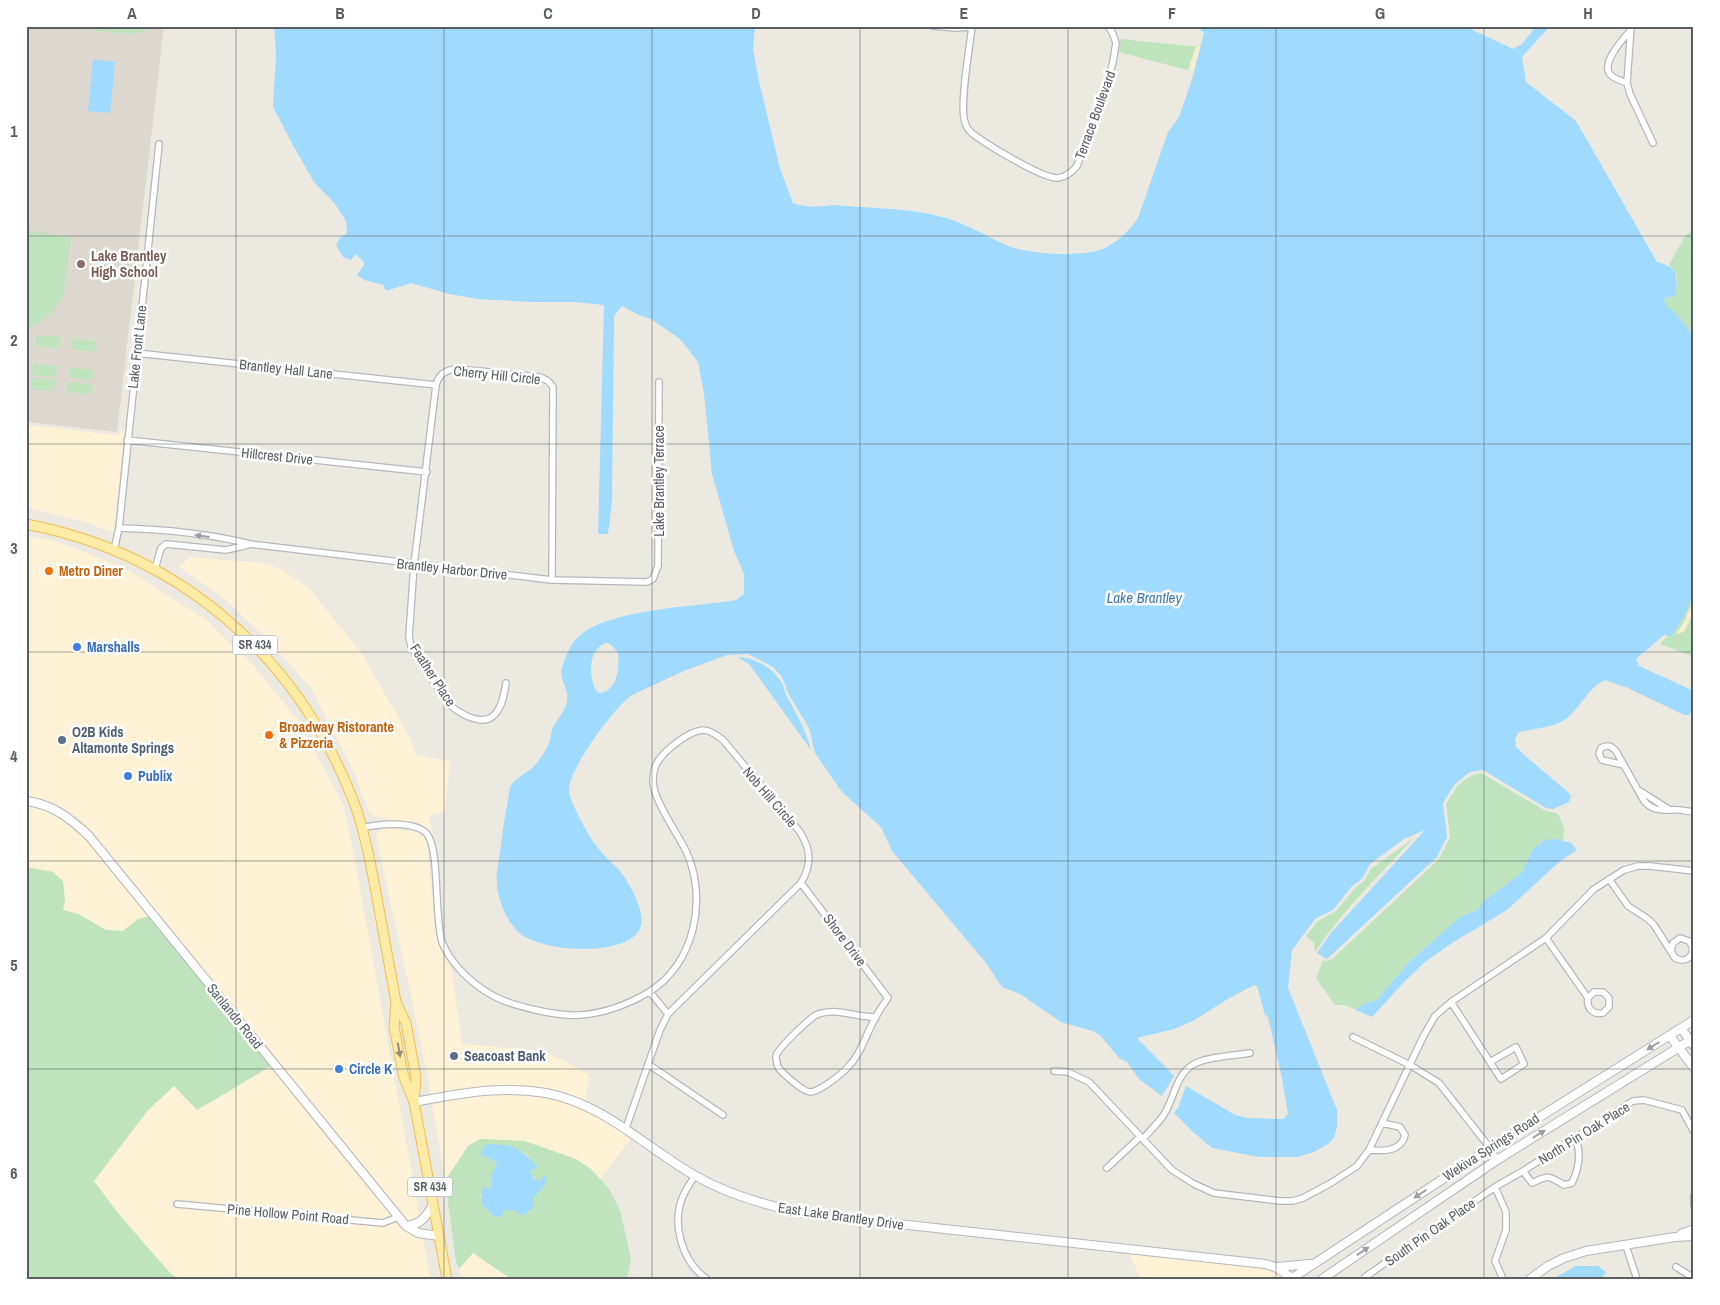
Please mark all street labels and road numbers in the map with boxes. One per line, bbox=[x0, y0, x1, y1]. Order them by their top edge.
street label: Terrace Boulevard bbox=[1071, 68, 1119, 162]
street label: Lake Front Lane bbox=[124, 304, 150, 390]
street label: Brantley Hall Lane bbox=[238, 355, 334, 383]
street label: Cherry Hill Circle bbox=[453, 361, 541, 389]
street label: Lake Brantley Terrace bbox=[650, 425, 668, 537]
street label: Hillcrest Drive bbox=[240, 443, 314, 469]
street label: Brantley Harbor Drive bbox=[396, 554, 508, 584]
road number: SR 434 bbox=[232, 636, 278, 654]
street label: Feather Place bbox=[406, 640, 460, 710]
street label: Nob Hill Circle bbox=[739, 763, 801, 831]
street label: Shore Drive bbox=[819, 910, 871, 970]
street label: Sanlando Road bbox=[203, 980, 267, 1052]
street label: North Pin Oak Place bbox=[1535, 1098, 1633, 1168]
street label: Wekiva Springs Road bbox=[1439, 1109, 1543, 1185]
road number: SR 434 bbox=[408, 1178, 452, 1196]
street label: South Pin Oak Place bbox=[1381, 1194, 1479, 1270]
street label: East Lake Brantley Drive bbox=[777, 1198, 905, 1234]
street label: Pine Hollow Point Road bbox=[227, 1200, 349, 1228]

